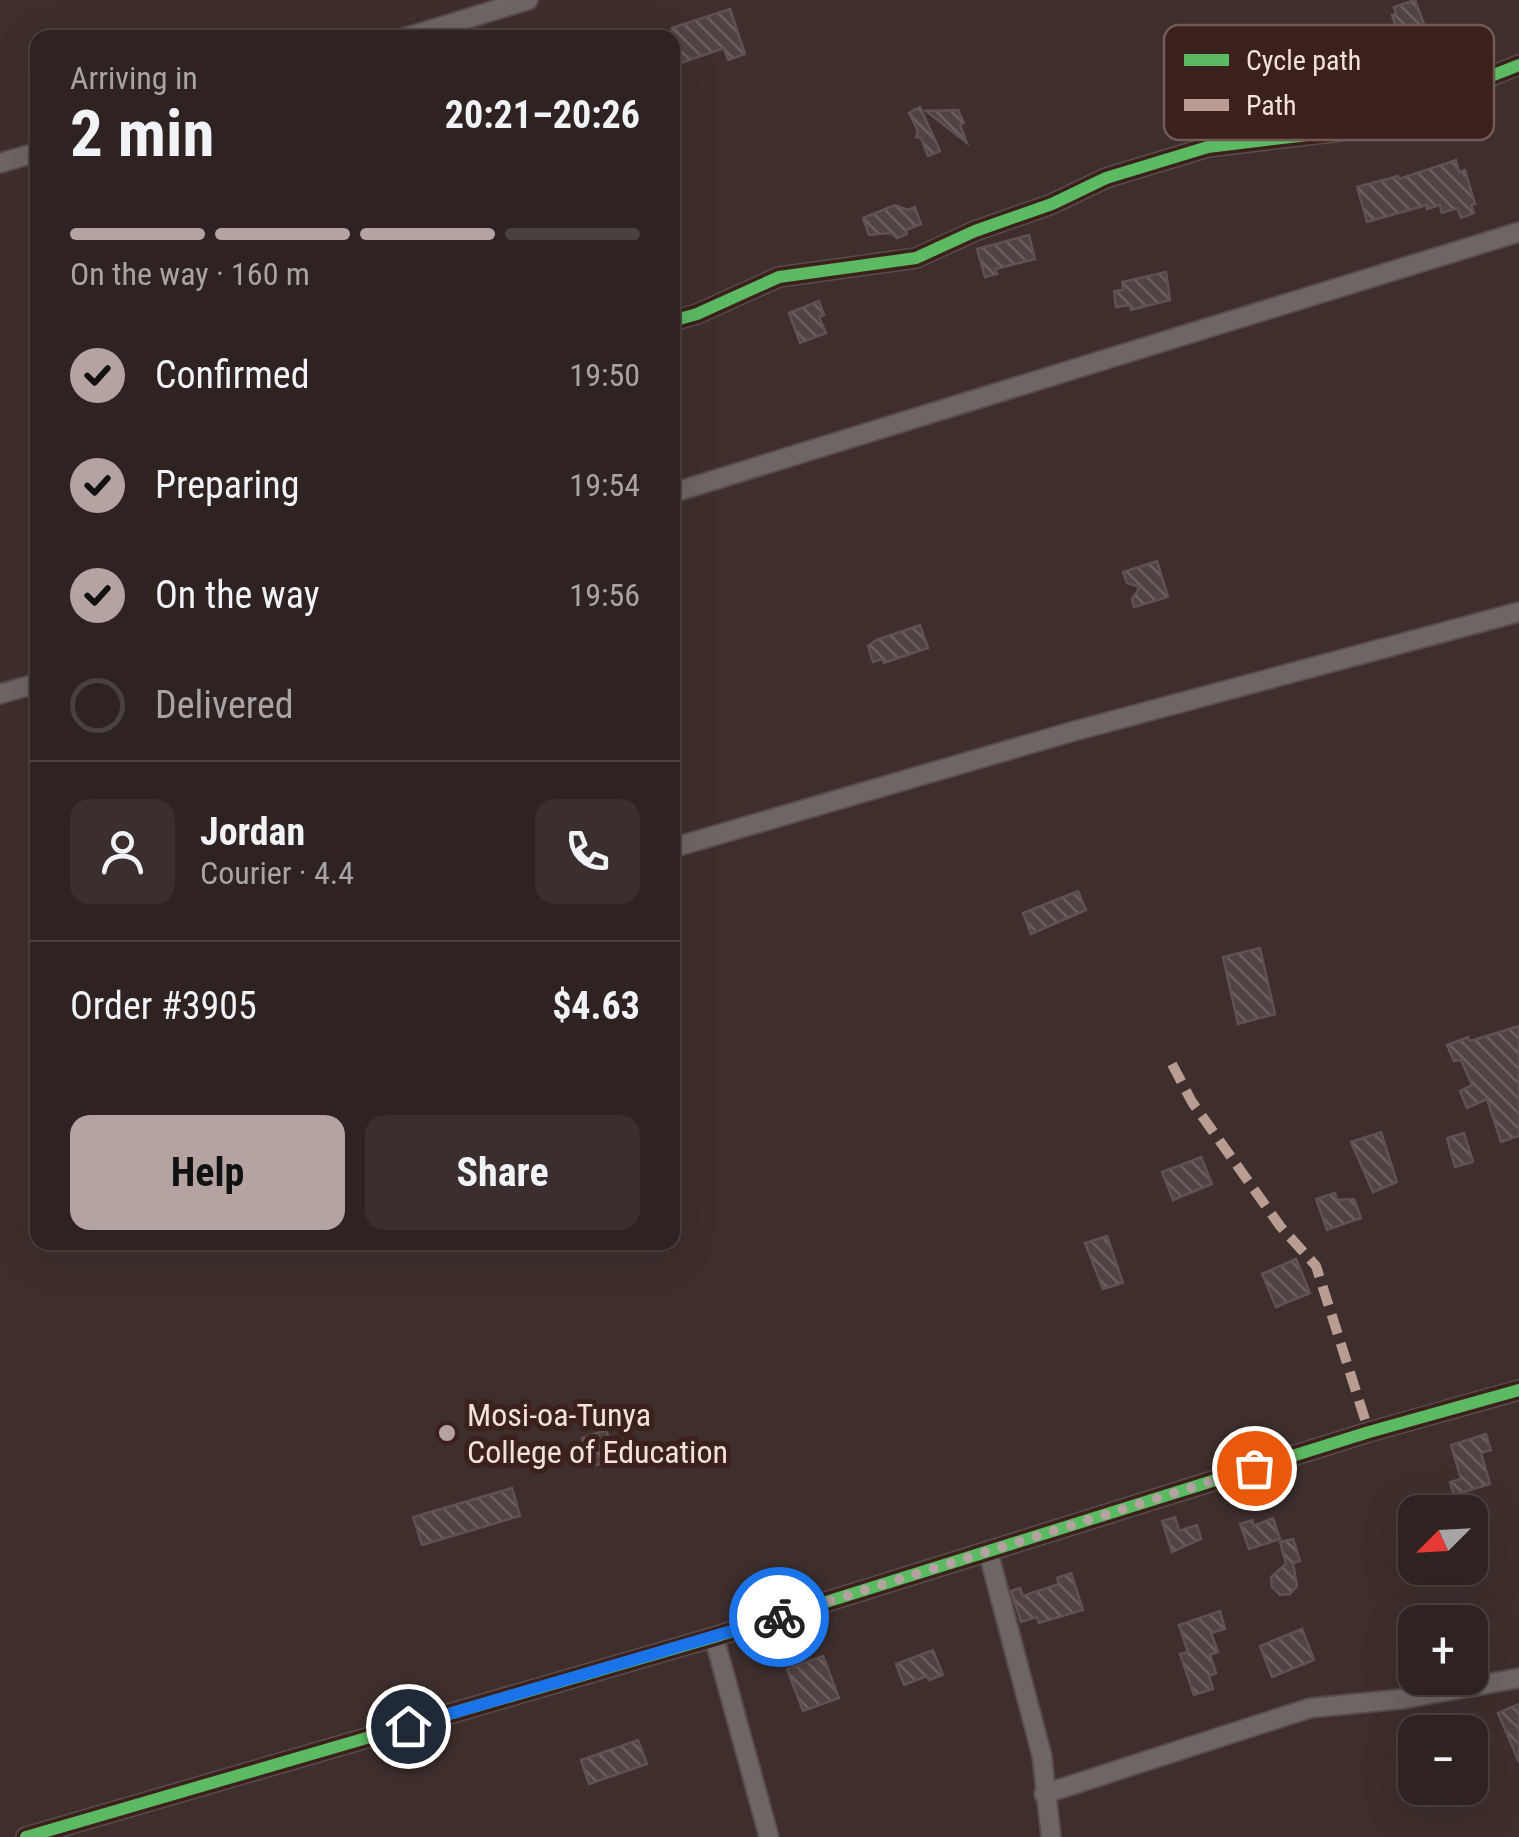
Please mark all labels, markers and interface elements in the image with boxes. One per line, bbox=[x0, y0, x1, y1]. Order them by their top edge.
legend bbox=[1164, 25, 1494, 140]
text: Cycle path bbox=[1246, 44, 1361, 77]
text: Arriving in bbox=[70, 59, 198, 97]
text: Path bbox=[1246, 89, 1297, 122]
text: 20:21–20:26 bbox=[445, 93, 640, 137]
text: 2 min bbox=[70, 96, 214, 172]
text: On the way · 160 m bbox=[70, 255, 310, 293]
icon: check bbox=[70, 348, 125, 403]
text: Confirmed bbox=[155, 353, 310, 397]
text: 19:50 bbox=[569, 356, 640, 394]
icon: check bbox=[70, 458, 125, 513]
text: Preparing bbox=[155, 463, 300, 507]
text: 19:54 bbox=[569, 466, 640, 504]
icon: check bbox=[70, 568, 125, 623]
text: On the way bbox=[155, 573, 320, 617]
text: 19:56 bbox=[569, 576, 640, 614]
text: Delivered bbox=[155, 683, 294, 727]
button: person bbox=[70, 799, 175, 904]
button: phone bbox=[535, 799, 640, 904]
text: Jordan bbox=[200, 810, 305, 854]
text: Courier · 4.4 bbox=[200, 854, 354, 892]
text: Order #3905 bbox=[70, 984, 257, 1028]
text: $4.63 bbox=[552, 984, 640, 1028]
button: Help bbox=[70, 1115, 345, 1230]
button: Share bbox=[365, 1115, 640, 1230]
place label: Mosi-oa-Tunya College of Education bbox=[467, 1396, 728, 1471]
marker: Mosi-oa-Tunya College of Education bbox=[436, 1422, 458, 1444]
pin bbox=[1212, 1426, 1297, 1511]
icon: bag bbox=[1227, 1441, 1282, 1496]
north arrow bbox=[1398, 1495, 1488, 1585]
map controls bbox=[1398, 1495, 1488, 1805]
courier bbox=[729, 1567, 829, 1667]
icon: bike bbox=[752, 1590, 807, 1645]
button: + bbox=[1398, 1605, 1488, 1695]
pin bbox=[366, 1684, 451, 1769]
icon: home bbox=[381, 1699, 436, 1754]
button: − bbox=[1398, 1715, 1488, 1805]

